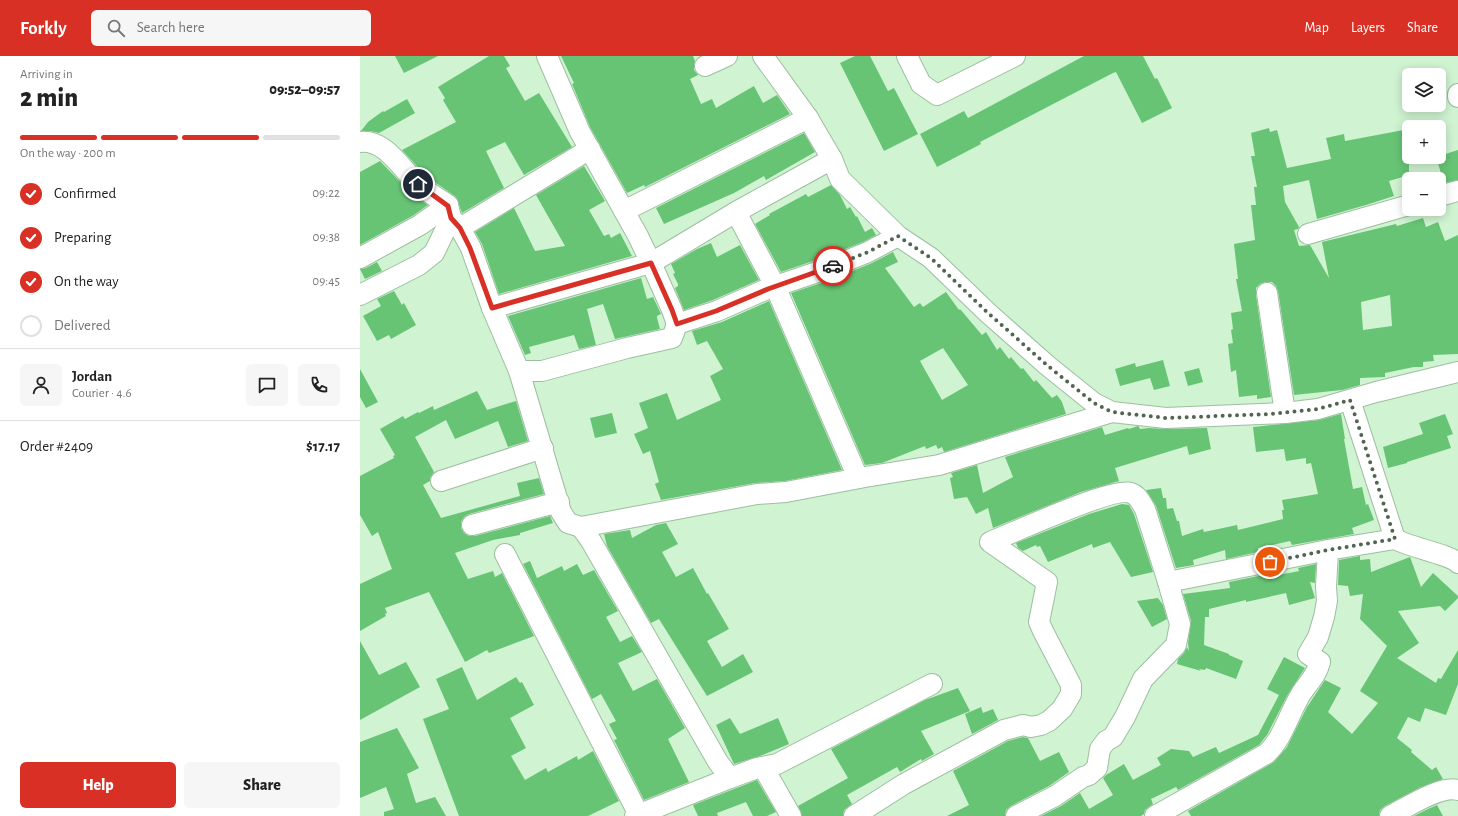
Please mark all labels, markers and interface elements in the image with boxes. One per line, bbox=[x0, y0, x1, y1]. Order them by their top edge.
search box bbox=[91, 10, 371, 46]
icon: search bbox=[105, 17, 127, 39]
text: Forkly bbox=[20, 19, 67, 38]
text: Search here bbox=[137, 20, 205, 35]
text: Map bbox=[1304, 21, 1329, 35]
text: Layers bbox=[1351, 21, 1385, 35]
text: Share bbox=[1407, 21, 1438, 35]
text: Arriving in bbox=[20, 68, 73, 81]
map controls bbox=[1402, 68, 1446, 216]
button: layers bbox=[1402, 68, 1446, 112]
text: 09:52–09:57 bbox=[269, 82, 340, 97]
text: 2 min bbox=[20, 85, 78, 111]
button: + bbox=[1402, 120, 1446, 164]
text: On the way · 200 m bbox=[20, 147, 116, 160]
pin bbox=[401, 167, 435, 201]
button: − bbox=[1402, 172, 1446, 216]
icon: home bbox=[407, 173, 429, 195]
icon: check bbox=[20, 183, 42, 205]
text: Confirmed bbox=[54, 186, 116, 201]
text: 09:22 bbox=[312, 187, 340, 200]
icon: check bbox=[20, 227, 42, 249]
text: Preparing bbox=[54, 230, 111, 245]
text: 09:38 bbox=[313, 231, 340, 244]
courier bbox=[813, 246, 853, 286]
icon: car bbox=[822, 255, 844, 277]
icon: check bbox=[20, 271, 42, 293]
text: On the way bbox=[54, 274, 119, 289]
text: 09:45 bbox=[312, 275, 340, 288]
text: Delivered bbox=[54, 318, 111, 333]
button: person bbox=[20, 364, 62, 406]
button: chat bbox=[246, 364, 288, 406]
button: phone bbox=[298, 364, 340, 406]
text: Jordan bbox=[72, 369, 112, 384]
text: Courier · 4.6 bbox=[72, 387, 132, 400]
text: Order #2409 bbox=[20, 439, 93, 454]
text: $17.17 bbox=[306, 439, 340, 454]
pin bbox=[1253, 545, 1287, 579]
icon: bag bbox=[1259, 551, 1281, 573]
button: Help bbox=[20, 762, 176, 808]
button: Share bbox=[184, 762, 340, 808]

